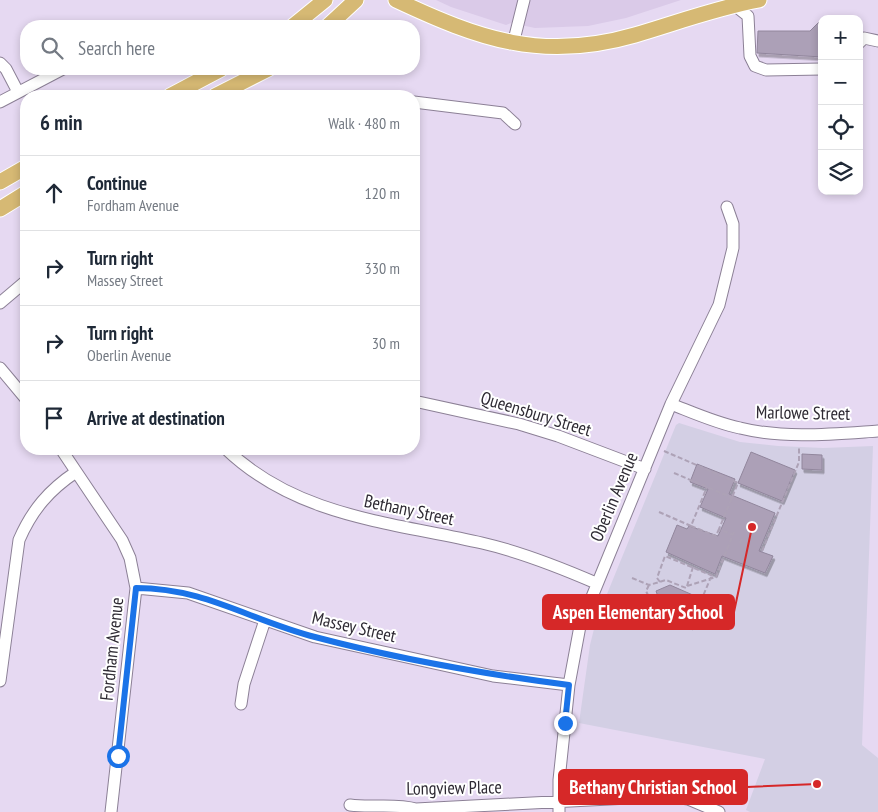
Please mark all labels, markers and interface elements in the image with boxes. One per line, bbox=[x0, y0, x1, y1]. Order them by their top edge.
map controls bbox=[818, 15, 863, 195]
button: + bbox=[818, 15, 863, 60]
search box bbox=[20, 20, 420, 75]
icon: search bbox=[38, 34, 66, 62]
text: Search here bbox=[78, 36, 155, 60]
button: − bbox=[818, 60, 863, 105]
button: locate bbox=[818, 105, 863, 150]
text: 6 min bbox=[40, 109, 82, 136]
text: Walk · 480 m bbox=[328, 113, 400, 133]
button: layers bbox=[818, 150, 863, 195]
text: Continue bbox=[87, 171, 147, 195]
icon: ahead bbox=[40, 179, 68, 207]
text: 120 m bbox=[365, 183, 400, 203]
text: Fordham Avenue bbox=[87, 195, 179, 215]
text: Turn right bbox=[87, 246, 153, 270]
icon: right bbox=[40, 254, 68, 282]
text: 330 m bbox=[365, 258, 400, 278]
text: Massey Street bbox=[87, 270, 163, 290]
text: Turn right bbox=[87, 321, 153, 345]
icon: right bbox=[40, 329, 68, 357]
text: 30 m bbox=[372, 333, 400, 353]
text: Oberlin Avenue bbox=[87, 345, 171, 365]
street label: Queensbury Street bbox=[478, 386, 594, 441]
street label: Marlowe Street bbox=[756, 400, 850, 425]
icon: arrive bbox=[40, 404, 68, 432]
text: Arrive at destination bbox=[87, 406, 225, 430]
street label: Oberlin Avenue bbox=[584, 449, 643, 545]
street label: Bethany Street bbox=[362, 489, 456, 530]
callout: Aspen Elementary School bbox=[543, 595, 734, 629]
street label: Fordham Avenue bbox=[95, 596, 128, 702]
text: Aspen Elementary School bbox=[552, 600, 724, 624]
street label: Massey Street bbox=[310, 606, 398, 647]
route end bbox=[554, 712, 577, 735]
route start bbox=[107, 745, 130, 768]
callout: Bethany Christian School bbox=[559, 770, 747, 804]
street label: Longview Place bbox=[406, 775, 502, 800]
text: Bethany Christian School bbox=[569, 775, 737, 799]

